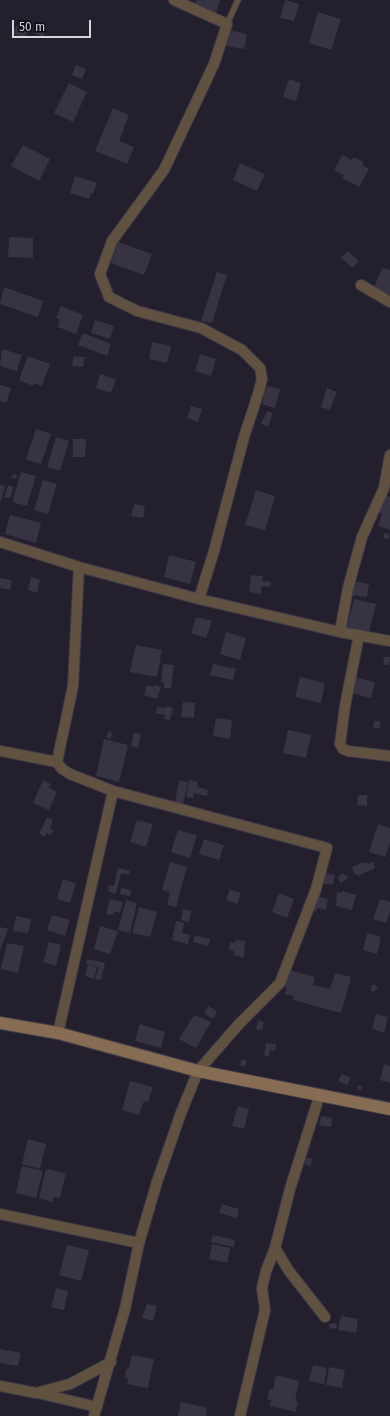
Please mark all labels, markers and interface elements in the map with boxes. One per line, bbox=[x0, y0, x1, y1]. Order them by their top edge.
scale bar bbox=[14, 12, 93, 38]
text: 50 m bbox=[19, 20, 45, 34]

